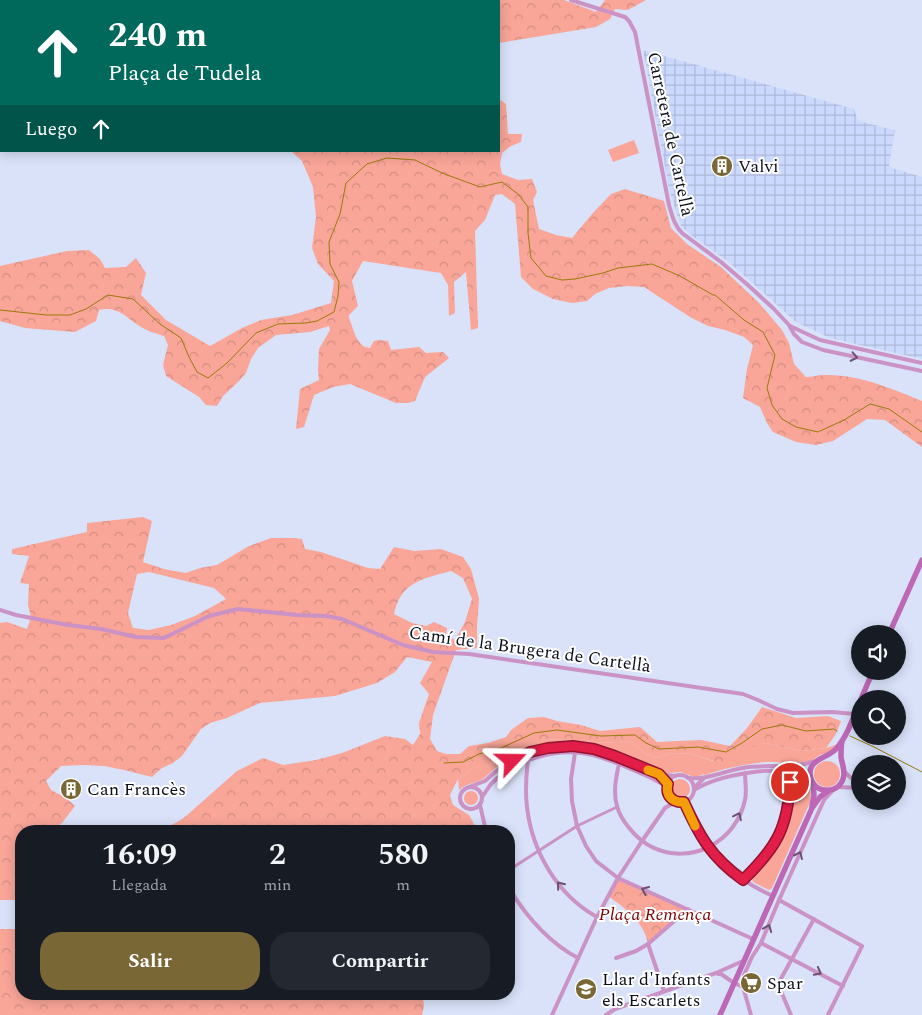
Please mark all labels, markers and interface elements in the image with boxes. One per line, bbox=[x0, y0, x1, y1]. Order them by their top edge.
text: 240 m bbox=[108, 9, 207, 62]
icon: ahead bbox=[25, 20, 90, 85]
street label: Carretera de Cartellà bbox=[640, 49, 701, 219]
text: Plaça de Tudela bbox=[108, 57, 262, 90]
text: Luego bbox=[25, 115, 77, 144]
icon: ahead bbox=[87, 115, 115, 143]
place label: Valvi bbox=[738, 153, 779, 180]
building icon: Valvi bbox=[710, 154, 734, 178]
one-way arrow bbox=[849, 351, 858, 362]
street label: Camí de la Brugera de Cartellà bbox=[407, 619, 653, 680]
map controls bbox=[851, 625, 906, 810]
button: sound bbox=[851, 625, 906, 680]
button: search bbox=[851, 690, 906, 745]
position arrow bbox=[485, 734, 537, 786]
button: layers bbox=[851, 755, 906, 810]
pin bbox=[769, 761, 811, 803]
icon: arrive bbox=[776, 768, 804, 796]
place label: Can Francès bbox=[87, 776, 186, 803]
building icon: Can Francès bbox=[59, 777, 83, 801]
one-way arrow bbox=[732, 812, 743, 821]
text: 16:09 bbox=[102, 832, 177, 878]
text: 2 bbox=[269, 832, 286, 878]
text: 580 bbox=[378, 832, 428, 878]
one-way arrow bbox=[793, 851, 804, 860]
text: Llegada bbox=[111, 873, 167, 897]
text: min bbox=[263, 873, 291, 897]
text: m bbox=[396, 873, 410, 897]
one-way arrow bbox=[557, 882, 566, 891]
one-way arrow bbox=[641, 886, 650, 896]
park label: Plaça Remença bbox=[599, 901, 711, 928]
one-way arrow bbox=[762, 924, 772, 932]
button: Salir bbox=[40, 932, 260, 990]
button: Compartir bbox=[270, 932, 490, 990]
place label: Llar d'Infants els Escarlets bbox=[602, 966, 711, 1014]
one-way arrow bbox=[812, 966, 821, 976]
place label: Spar bbox=[767, 970, 803, 997]
supermarket icon: Spar bbox=[739, 971, 763, 995]
school or university icon: Llar d'Infants els Escarlets bbox=[574, 977, 598, 1001]

